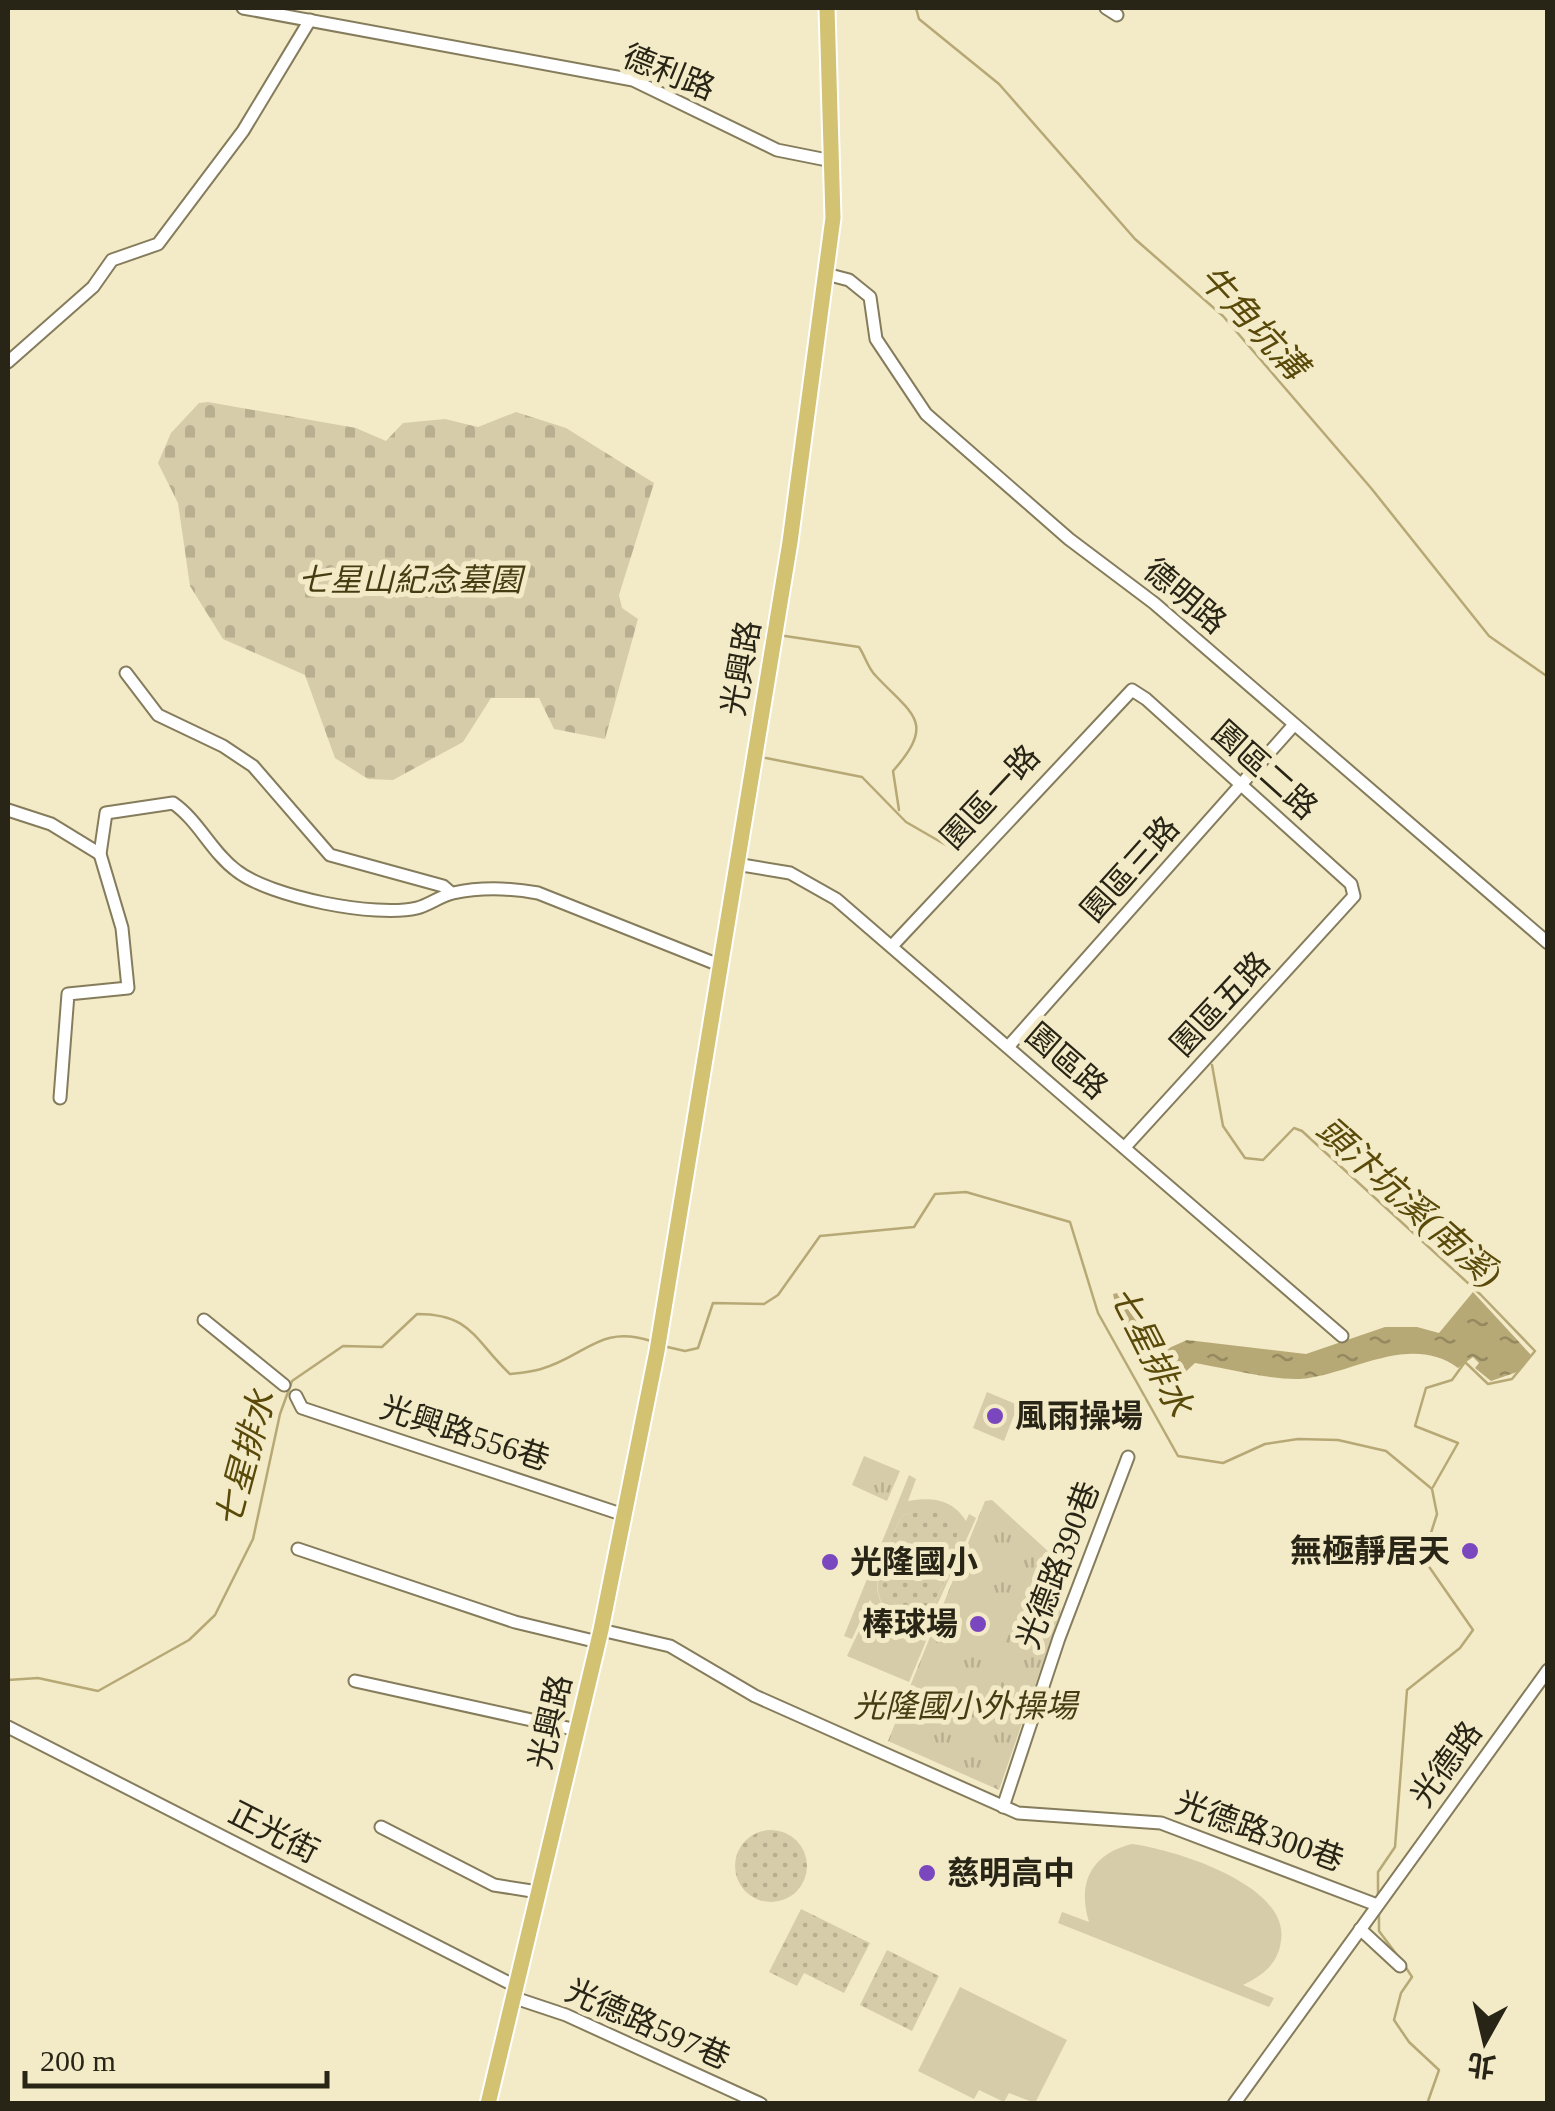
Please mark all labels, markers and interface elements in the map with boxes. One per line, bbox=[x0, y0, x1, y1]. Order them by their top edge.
street label: 德利路 bbox=[618, 37, 720, 107]
water label: 牛角坑溝 bbox=[1191, 258, 1318, 390]
street label: 德明路 bbox=[1137, 551, 1233, 641]
park label: 七星山紀念墓園 bbox=[298, 562, 526, 598]
street label: 光興路 bbox=[715, 618, 767, 718]
street label: 園區二路 bbox=[1205, 714, 1325, 826]
street label: 園區一路 bbox=[933, 738, 1047, 856]
street label: 園區三路 bbox=[1074, 809, 1186, 929]
street label: 園區五路 bbox=[1163, 945, 1277, 1063]
street label: 園區路 bbox=[1019, 1016, 1115, 1106]
water label: 頭汴坑溪(南溪) bbox=[1309, 1110, 1508, 1295]
water label: 七星排水 bbox=[1101, 1280, 1201, 1424]
water label: 七星排水 bbox=[209, 1385, 283, 1532]
street label: 光興路556巷 bbox=[376, 1389, 554, 1477]
place label: 風雨操場 bbox=[1015, 1398, 1143, 1434]
marker: 風雨操場 bbox=[984, 1405, 1006, 1427]
street label: 光德路390巷 bbox=[1010, 1476, 1106, 1654]
place label: 無極靜居天 bbox=[1290, 1533, 1450, 1569]
marker: 無極靜居天 bbox=[1459, 1540, 1481, 1562]
place label: 光隆國小 bbox=[850, 1544, 978, 1580]
marker: 光隆國小 bbox=[819, 1551, 841, 1573]
place label: 棒球場 bbox=[862, 1606, 958, 1642]
marker: 棒球場 bbox=[967, 1613, 989, 1635]
street label: 光興路 bbox=[522, 1671, 578, 1773]
park label: 光隆國小外操場 bbox=[853, 1688, 1080, 1724]
street label: 光德路 bbox=[1403, 1715, 1489, 1813]
street label: 光德路300巷 bbox=[1171, 1784, 1349, 1878]
street label: 正光街 bbox=[223, 1794, 325, 1870]
place label: 慈明高中 bbox=[947, 1855, 1075, 1891]
marker: 慈明高中 bbox=[916, 1862, 938, 1884]
street label: 光德路597巷 bbox=[560, 1972, 736, 2076]
north arrow bbox=[1435, 1991, 1535, 2091]
scale bar bbox=[25, 2026, 328, 2088]
text: 200 m bbox=[40, 2044, 116, 2077]
text: 北 bbox=[1466, 2048, 1498, 2083]

